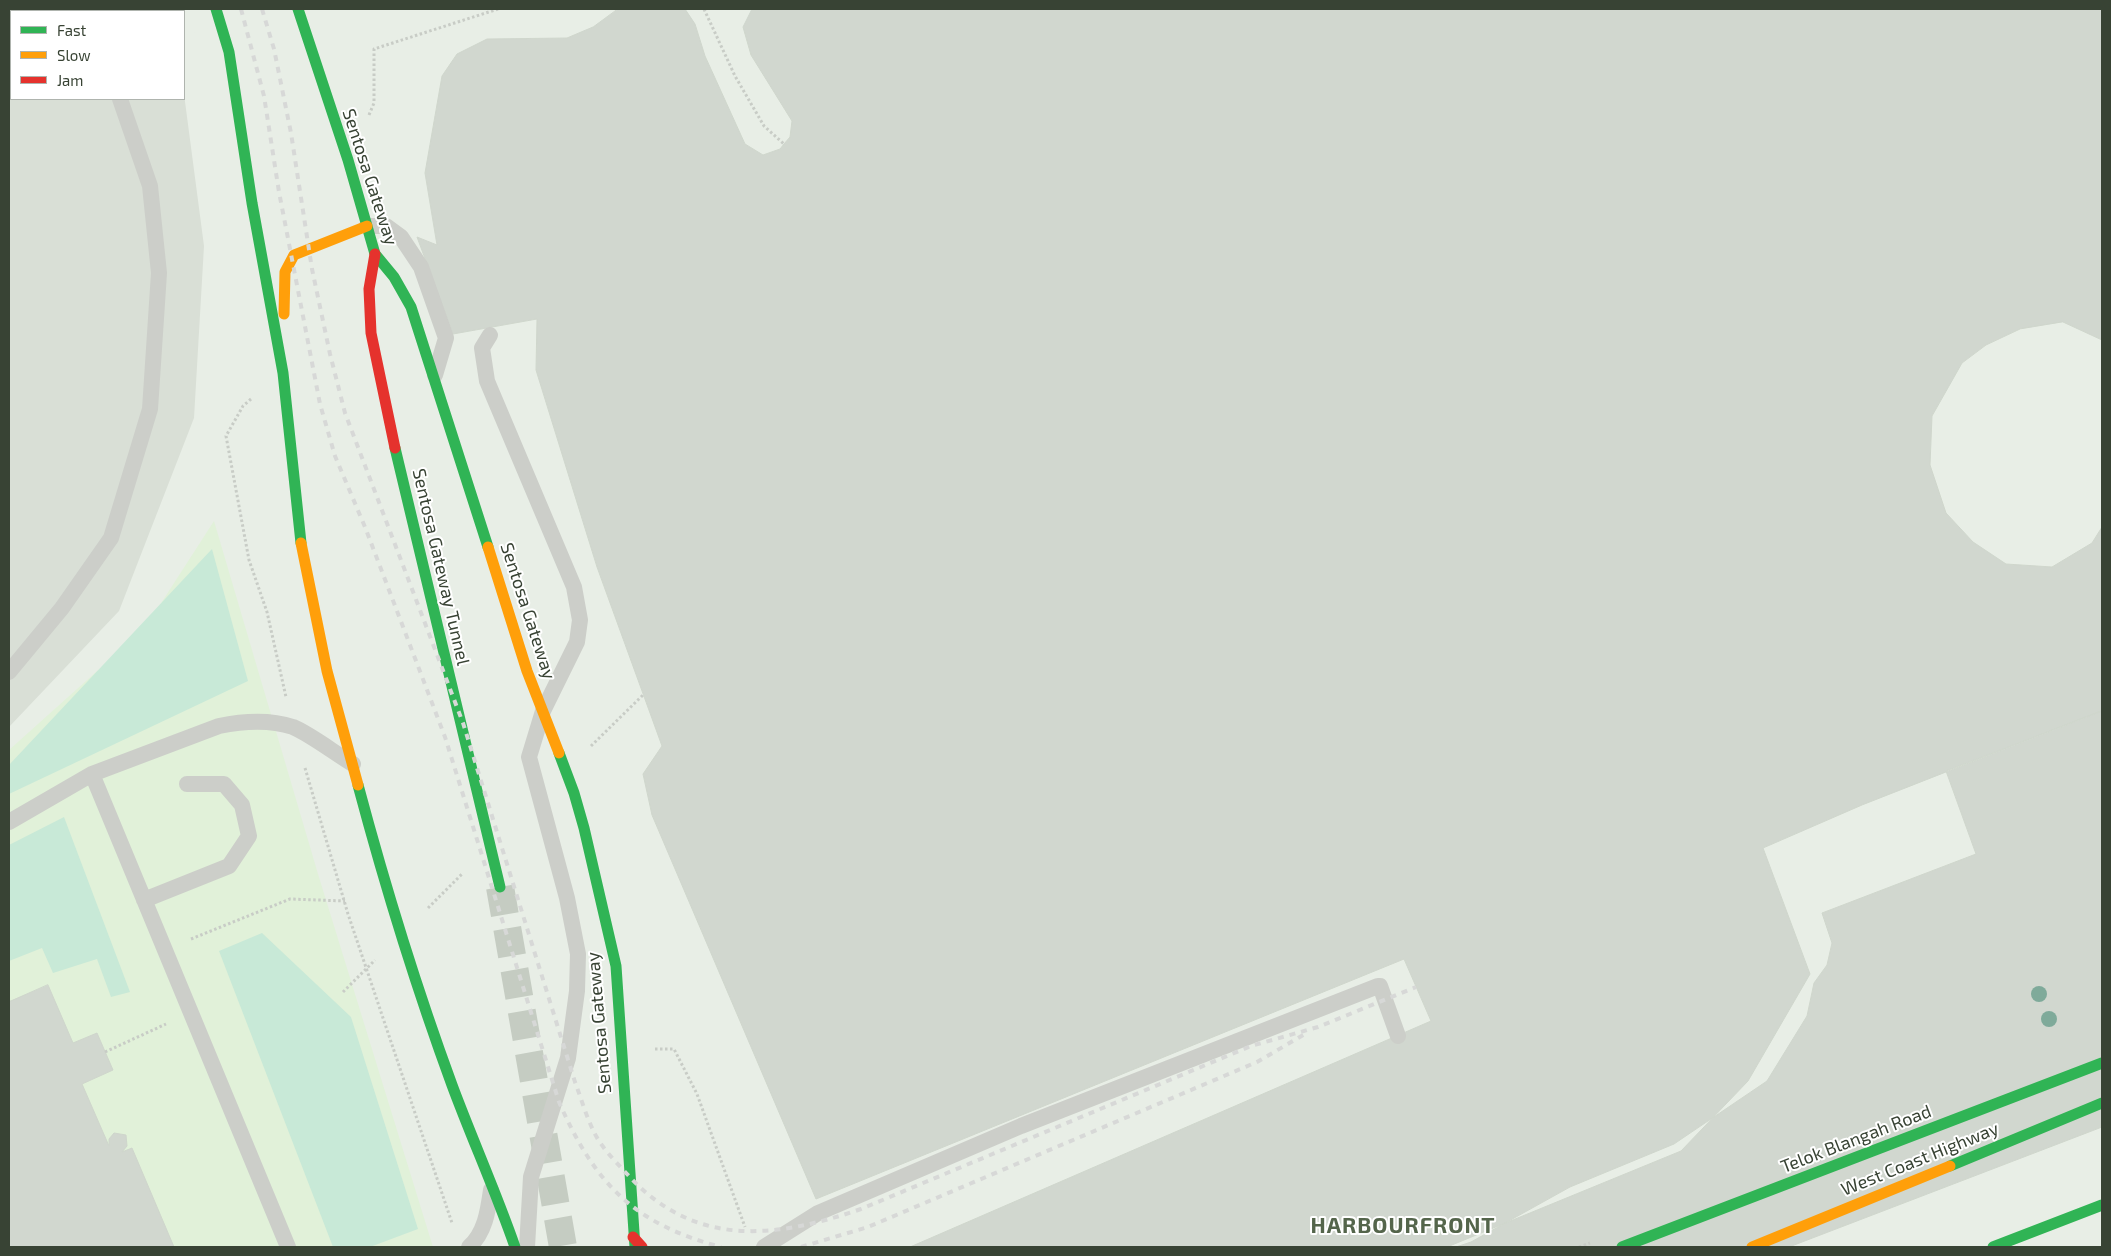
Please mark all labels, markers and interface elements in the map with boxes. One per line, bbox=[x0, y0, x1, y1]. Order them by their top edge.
legend bbox=[10, 10, 185, 100]
text: Fast bbox=[57, 21, 86, 39]
text: Slow bbox=[57, 46, 91, 64]
text: Jam bbox=[57, 71, 83, 89]
street label: Sentosa Gateway bbox=[338, 106, 402, 248]
street label: Sentosa Gateway Tunnel bbox=[408, 467, 474, 667]
street label: Sentosa Gateway bbox=[496, 540, 560, 682]
street label: Sentosa Gateway bbox=[582, 951, 616, 1095]
street label: Telok Blangah Road bbox=[1778, 1100, 1934, 1178]
street label: West Coast Highway bbox=[1838, 1118, 2002, 1200]
district label: HARBOURFRONT bbox=[1309, 1213, 1497, 1239]

